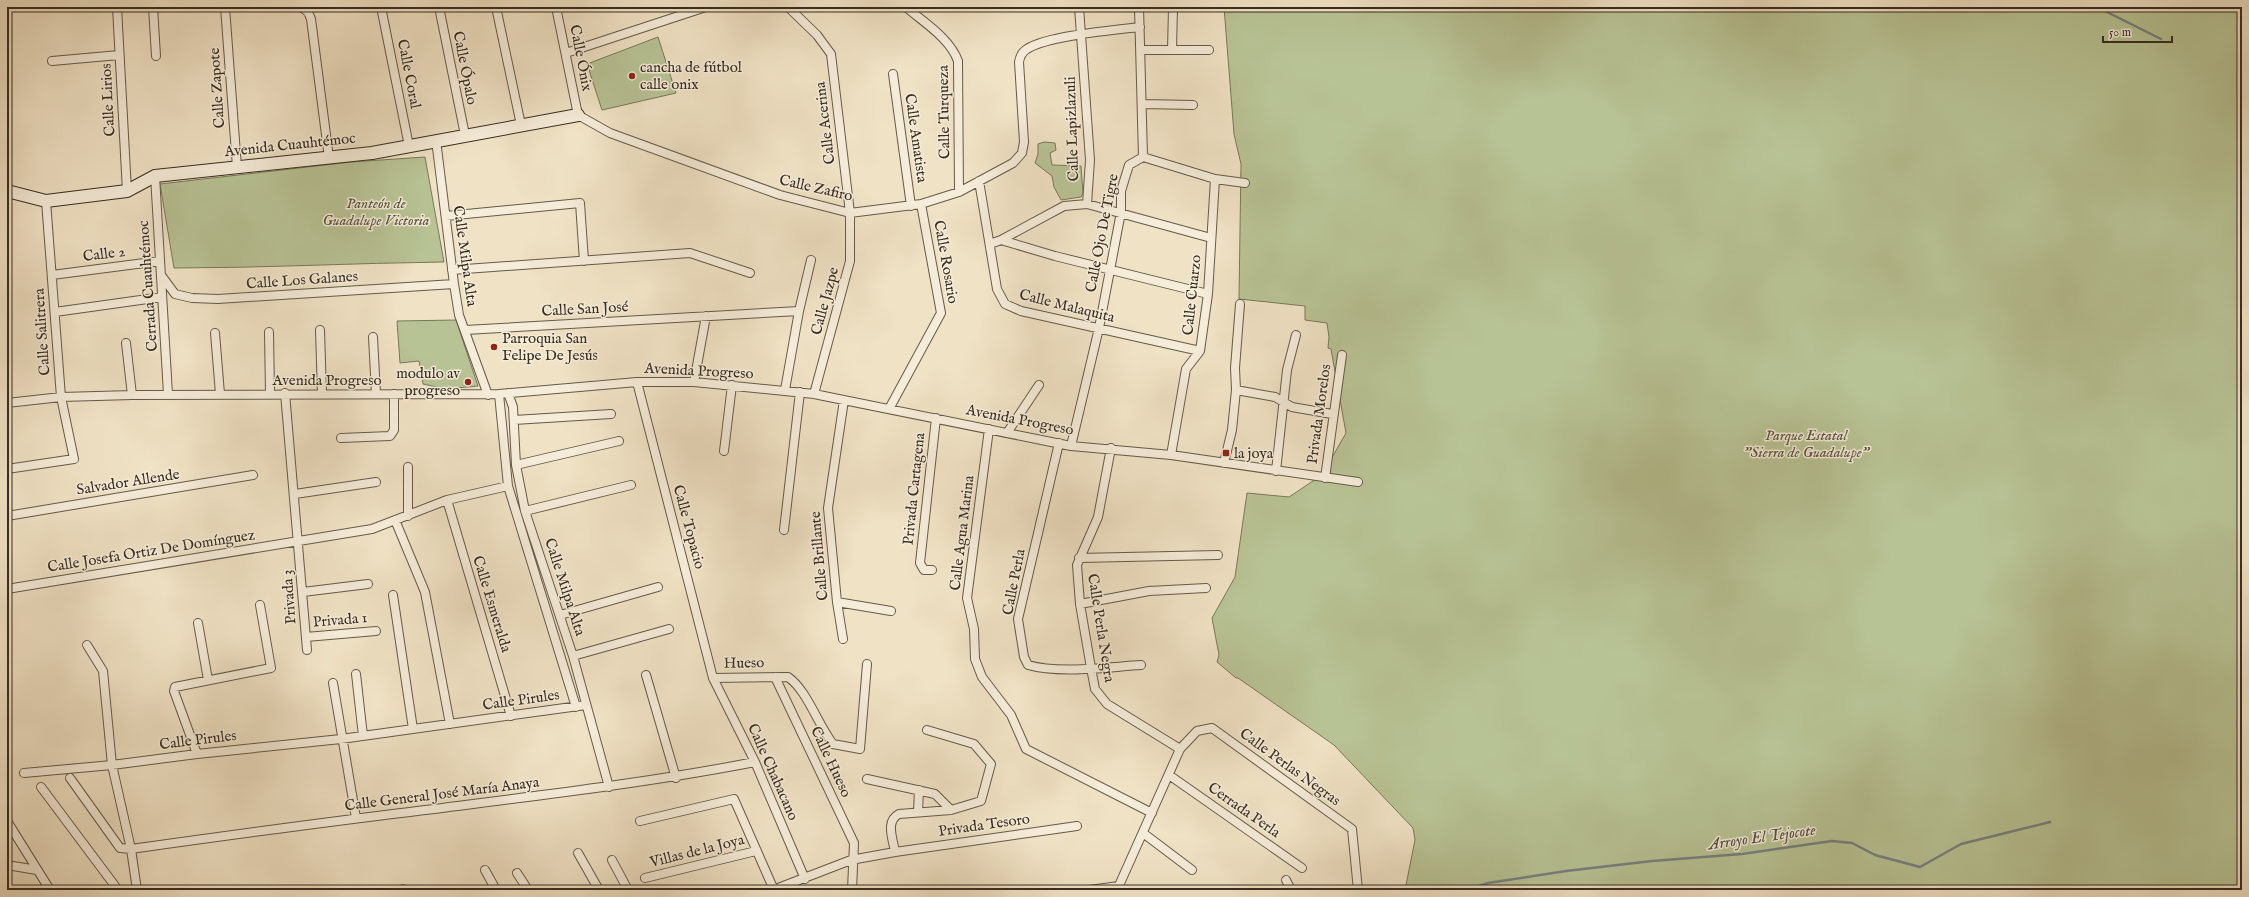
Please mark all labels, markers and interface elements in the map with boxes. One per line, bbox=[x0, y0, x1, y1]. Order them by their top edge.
scale bar bbox=[2103, 18, 2172, 44]
street label: Calle Ónix bbox=[565, 23, 597, 93]
text: 50 m bbox=[2109, 25, 2131, 40]
street label: Calle Ópalo bbox=[449, 30, 481, 106]
street label: Calle Coral bbox=[393, 38, 425, 111]
street label: Calle Zapote bbox=[205, 47, 229, 129]
place label: cancha de fútbol calle onix bbox=[640, 58, 743, 94]
street label: Calle Lirios bbox=[97, 63, 119, 137]
street label: Calle Turqueza bbox=[934, 64, 954, 159]
marker: cancha de fútbol calle onix bbox=[627, 71, 637, 81]
street label: Calle Lapizlazuli bbox=[1061, 76, 1083, 182]
street label: Calle Acerina bbox=[810, 80, 839, 165]
street label: Calle Amatista bbox=[900, 92, 932, 184]
street label: Avenida Cuauhtémoc bbox=[222, 129, 357, 161]
street label: Calle Zafiro bbox=[777, 170, 855, 206]
street label: Calle Ojo De Tigre bbox=[1081, 172, 1123, 294]
park label: Panteón de Guadalupe Victoria bbox=[323, 194, 430, 230]
street label: Calle Milpa Alta bbox=[449, 204, 482, 308]
street label: Calle Rosario bbox=[929, 219, 963, 305]
street label: Cerrada Cuauhtémoc bbox=[134, 220, 162, 352]
street label: Calle 2 bbox=[82, 242, 126, 266]
street label: Calle Cuarzo bbox=[1178, 254, 1206, 336]
street label: Calle Jazpe bbox=[807, 265, 843, 337]
street label: Calle Los Galanes bbox=[245, 267, 359, 293]
street label: Calle Malaquita bbox=[1017, 285, 1117, 327]
street label: Calle Salitrera bbox=[29, 287, 55, 376]
street label: Calle San José bbox=[541, 297, 629, 321]
place label: Parroquia San Felipe De Jesús bbox=[502, 329, 598, 365]
marker: Parroquia San Felipe De Jesús bbox=[489, 342, 499, 352]
street label: Avenida Progreso bbox=[643, 359, 754, 383]
street label: Privada Morelos bbox=[1303, 363, 1335, 465]
place label: modulo av progreso bbox=[396, 364, 460, 400]
street label: Avenida Progreso bbox=[271, 371, 382, 390]
marker: modulo av progreso bbox=[463, 377, 473, 387]
street label: Avenida Progreso bbox=[964, 400, 1075, 440]
park label: Parque Estatal "Sierra de Guadalupe" bbox=[1743, 426, 1870, 462]
street label: Privada Cartagena bbox=[899, 431, 929, 546]
place label: la joya bbox=[1234, 444, 1274, 463]
marker: la joya bbox=[1221, 448, 1231, 458]
street label: Salvador Allende bbox=[75, 464, 181, 500]
street label: Calle Agua Marina bbox=[946, 474, 979, 592]
street label: Calle Topacio bbox=[669, 483, 709, 571]
street label: Calle Brillante bbox=[806, 510, 832, 601]
street label: Calle Josefa Ortiz De Domínguez bbox=[46, 525, 256, 577]
street label: Calle Milpa Alta bbox=[540, 536, 590, 639]
street label: Calle Perla bbox=[998, 547, 1030, 617]
street label: Calle Esmeralda bbox=[468, 553, 516, 655]
street label: Privada 3 bbox=[278, 569, 300, 625]
street label: Calle Perla Negra bbox=[1083, 572, 1119, 684]
street label: Privada 1 bbox=[312, 608, 368, 632]
street label: Hueso bbox=[723, 653, 765, 673]
street label: Calle Pirules bbox=[481, 685, 561, 715]
street label: Calle Chabacano bbox=[743, 721, 803, 823]
street label: Calle Hueso bbox=[806, 723, 856, 801]
street label: Calle Perlas Negras bbox=[1236, 724, 1344, 810]
street label: Calle Pirules bbox=[158, 726, 238, 754]
street label: Calle General José María Anaya bbox=[344, 773, 541, 815]
street label: Cerrada Perla bbox=[1204, 778, 1284, 842]
street label: Privada Tesoro bbox=[937, 809, 1031, 841]
water label: Arroyo El Tejocote bbox=[1705, 820, 1818, 856]
street label: Villas de la Joya bbox=[647, 830, 747, 872]

